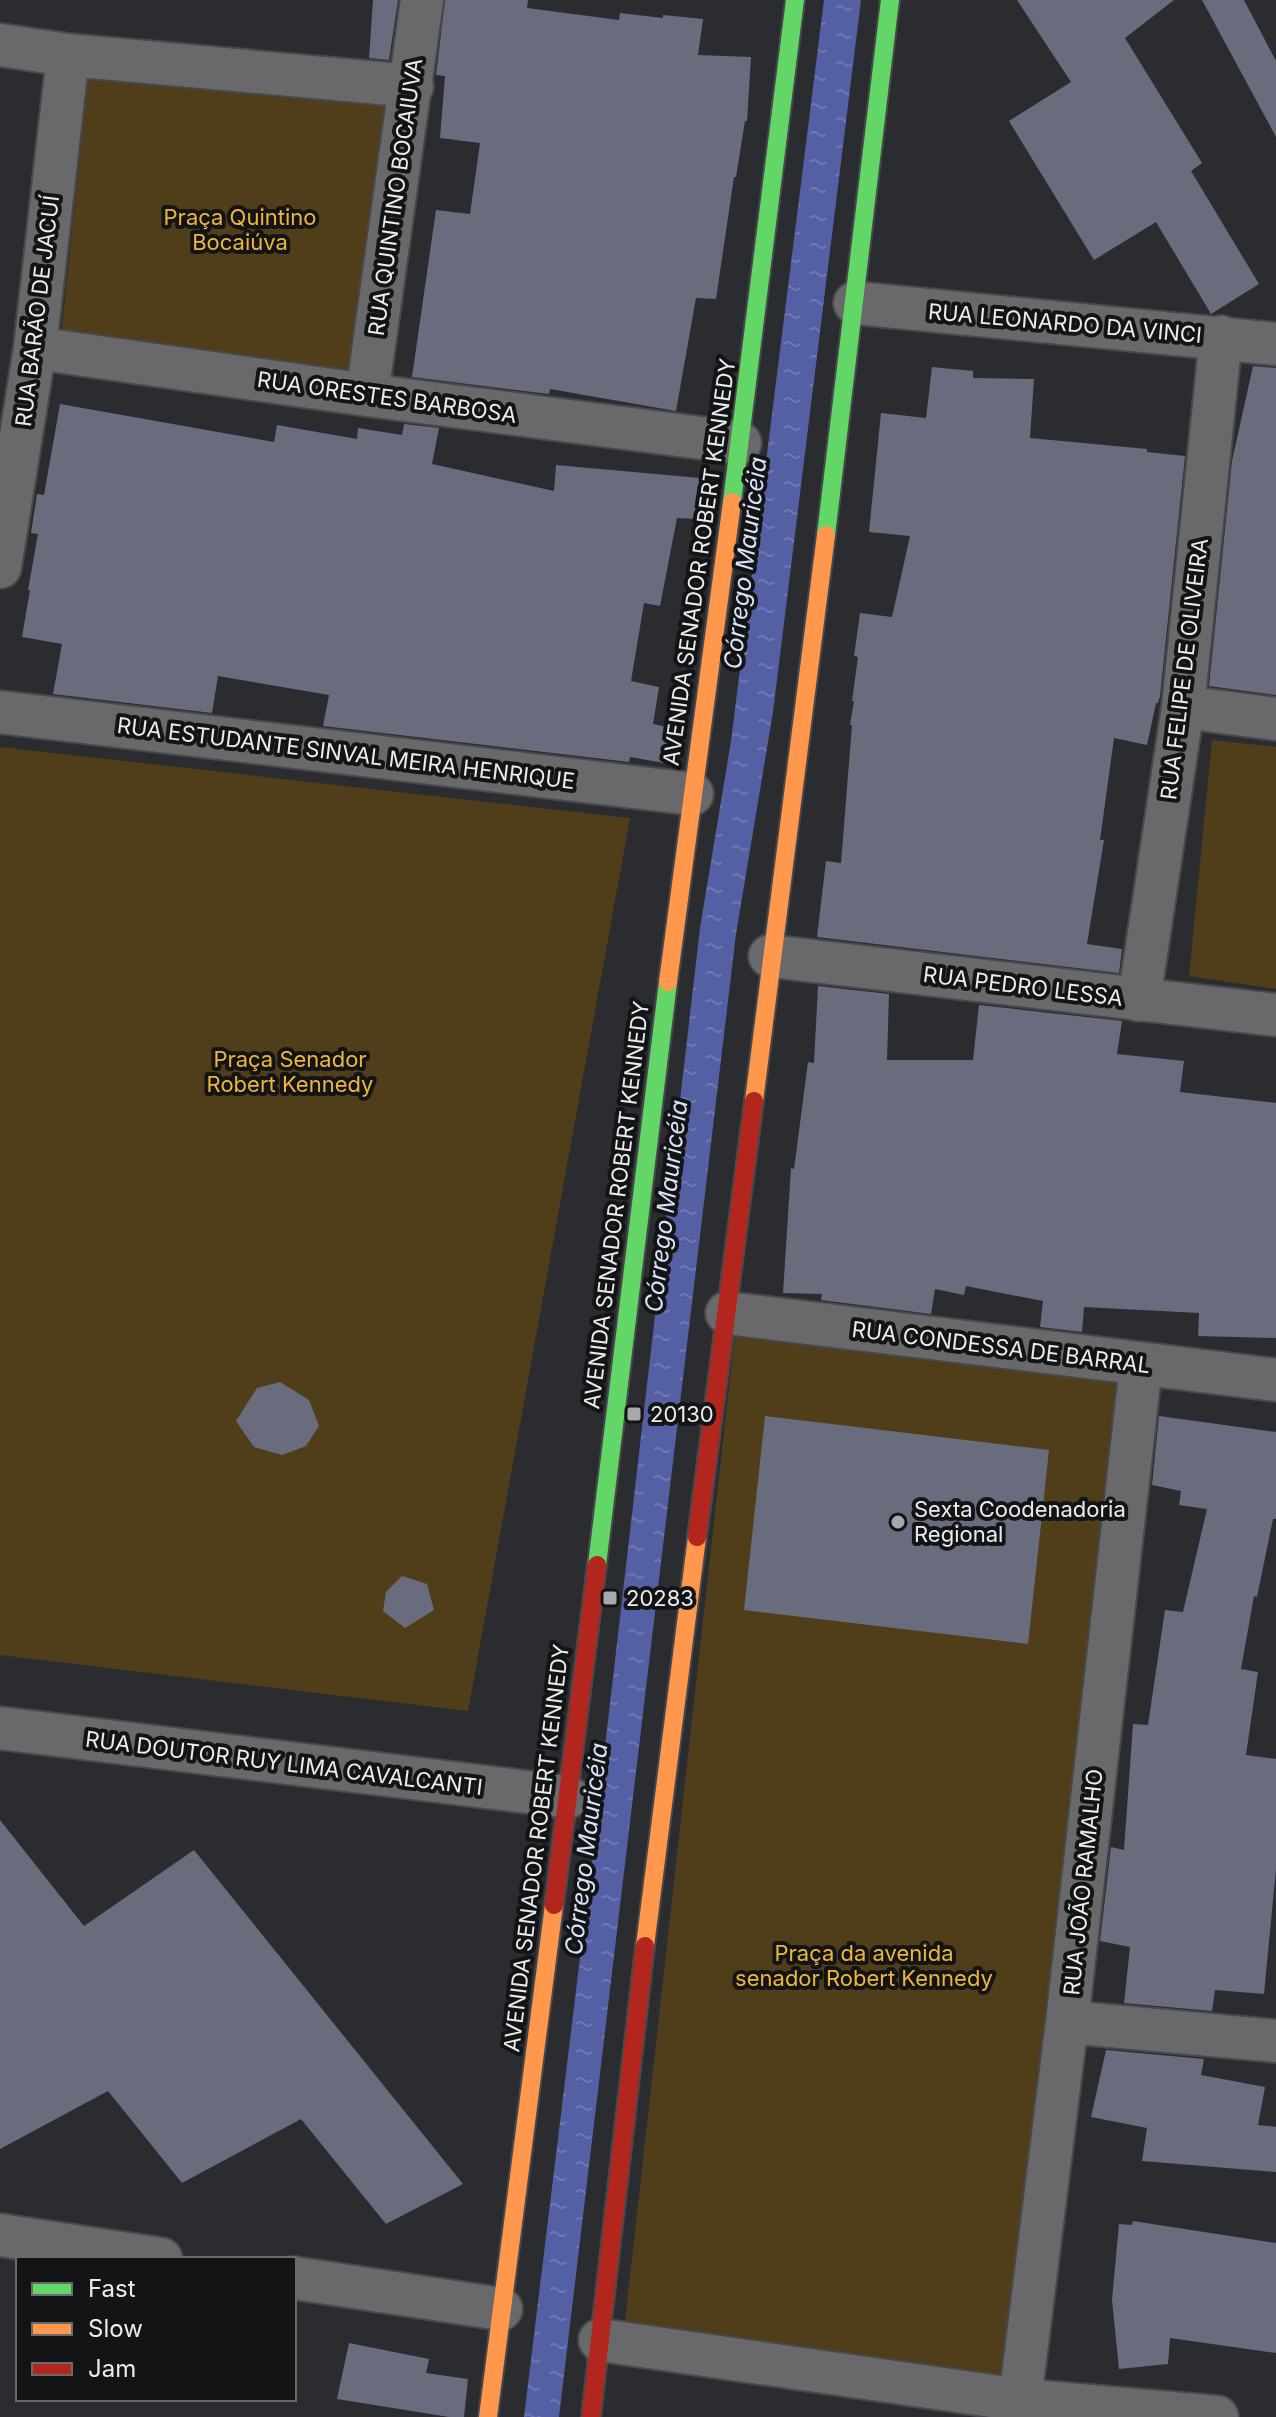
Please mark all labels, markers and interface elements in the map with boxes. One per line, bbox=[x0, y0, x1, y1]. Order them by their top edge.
street label: RUA QUINTINO BOCAIUVA bbox=[363, 57, 427, 337]
street label: RUA BARÃO DE JACUÍ bbox=[10, 194, 64, 428]
park label: Praça Quintino Bocaiúva bbox=[164, 204, 316, 255]
street label: RUA LEONARDO DA VINCI bbox=[927, 298, 1203, 348]
street label: AVENIDA SENADOR ROBERT KENNEDY bbox=[658, 357, 740, 767]
street label: RUA ORESTES BARBOSA bbox=[256, 366, 518, 428]
water label: Córrego Mauricéia bbox=[718, 455, 772, 671]
street label: RUA FELIPE DE OLIVEIRA bbox=[1155, 537, 1213, 801]
street label: RUA ESTUDANTE SINVAL MEIRA HENRIQUE bbox=[116, 712, 576, 794]
street label: RUA PEDRO LESSA bbox=[922, 961, 1124, 1011]
street label: AVENIDA SENADOR ROBERT KENNEDY bbox=[578, 999, 654, 1410]
park label: Praça Senador Robert Kennedy bbox=[207, 1046, 373, 1097]
water label: Córrego Mauricéia bbox=[639, 1098, 693, 1314]
street label: RUA CONDESSA DE BARRAL bbox=[850, 1316, 1152, 1378]
place label: 20130 bbox=[650, 1401, 714, 1427]
marker: 20130 bbox=[625, 1405, 643, 1423]
place label: Sexta Coodenadoria Regional bbox=[914, 1496, 1126, 1547]
marker: Sexta Coodenadoria Regional bbox=[889, 1513, 907, 1531]
place label: 20283 bbox=[626, 1585, 694, 1611]
marker: 20283 bbox=[601, 1589, 619, 1607]
street label: AVENIDA SENADOR ROBERT KENNEDY bbox=[498, 1642, 574, 2053]
street label: RUA DOUTOR RUY LIMA CAVALCANTI bbox=[84, 1726, 484, 1800]
water label: Córrego Mauricéia bbox=[559, 1741, 613, 1957]
street label: RUA JOÃO RAMALHO bbox=[1058, 1767, 1108, 1997]
park label: Praça da avenida senador Robert Kennedy bbox=[735, 1940, 993, 1991]
legend bbox=[16, 2257, 296, 2401]
text: Fast bbox=[88, 2274, 136, 2303]
text: Slow bbox=[88, 2314, 143, 2343]
text: Jam bbox=[88, 2354, 136, 2383]

